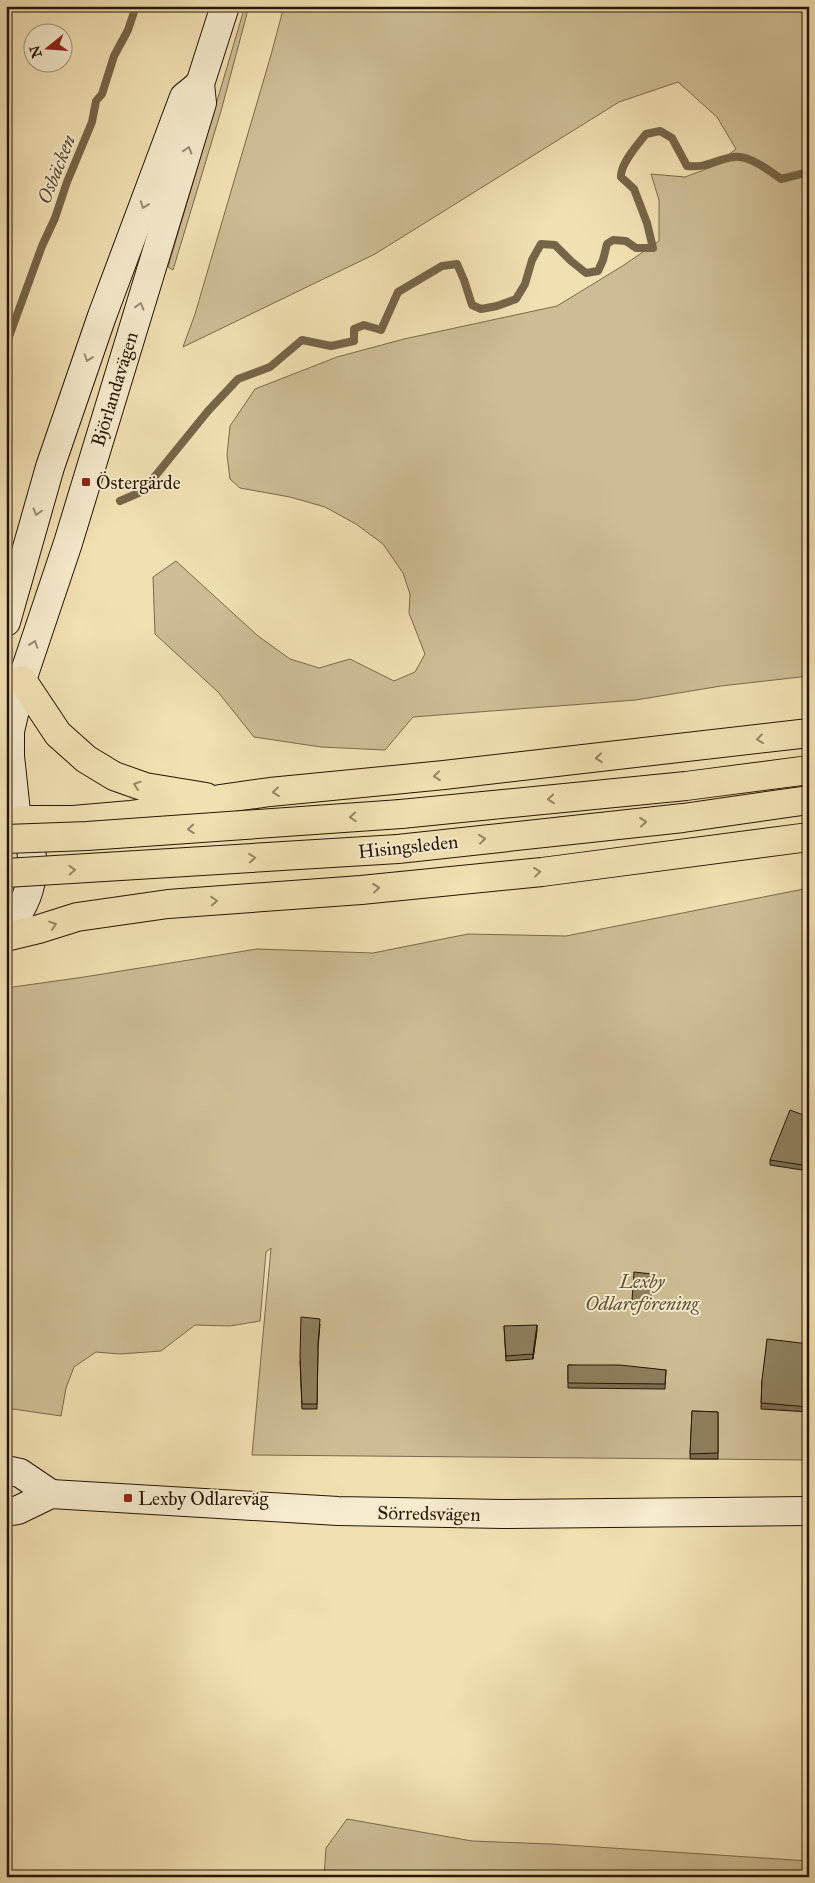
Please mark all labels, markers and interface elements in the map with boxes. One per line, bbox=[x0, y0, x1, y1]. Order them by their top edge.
north arrow bbox=[22, 22, 72, 72]
text: N bbox=[26, 43, 46, 60]
water label: Osbäcken bbox=[31, 131, 81, 207]
one-way arrow bbox=[182, 147, 192, 155]
one-way arrow bbox=[139, 201, 149, 209]
one-way arrow bbox=[134, 302, 144, 310]
street label: Björlandavägen bbox=[86, 329, 144, 450]
one-way arrow bbox=[84, 353, 94, 362]
place label: Östergärde bbox=[96, 471, 181, 495]
marker: Östergärde bbox=[80, 476, 92, 488]
one-way arrow bbox=[33, 508, 43, 516]
one-way arrow bbox=[28, 641, 38, 649]
one-way arrow bbox=[756, 733, 765, 743]
one-way arrow bbox=[595, 752, 603, 763]
one-way arrow bbox=[433, 770, 441, 781]
one-way arrow bbox=[134, 780, 142, 790]
one-way arrow bbox=[271, 786, 279, 797]
one-way arrow bbox=[546, 793, 554, 804]
one-way arrow bbox=[348, 812, 356, 823]
one-way arrow bbox=[640, 817, 648, 828]
one-way arrow bbox=[186, 823, 194, 834]
street label: Hisingsleden bbox=[357, 830, 459, 864]
one-way arrow bbox=[478, 834, 486, 845]
one-way arrow bbox=[248, 853, 256, 864]
one-way arrow bbox=[69, 865, 77, 875]
one-way arrow bbox=[534, 867, 542, 878]
one-way arrow bbox=[372, 883, 380, 894]
one-way arrow bbox=[210, 895, 218, 906]
one-way arrow bbox=[49, 920, 57, 930]
park label: Lexby Odlareförening bbox=[585, 1270, 700, 1315]
place label: Lexby Odlareväg bbox=[138, 1487, 268, 1511]
marker: Lexby Odlareväg bbox=[122, 1492, 134, 1504]
street label: Sörredsvägen bbox=[377, 1501, 481, 1527]

